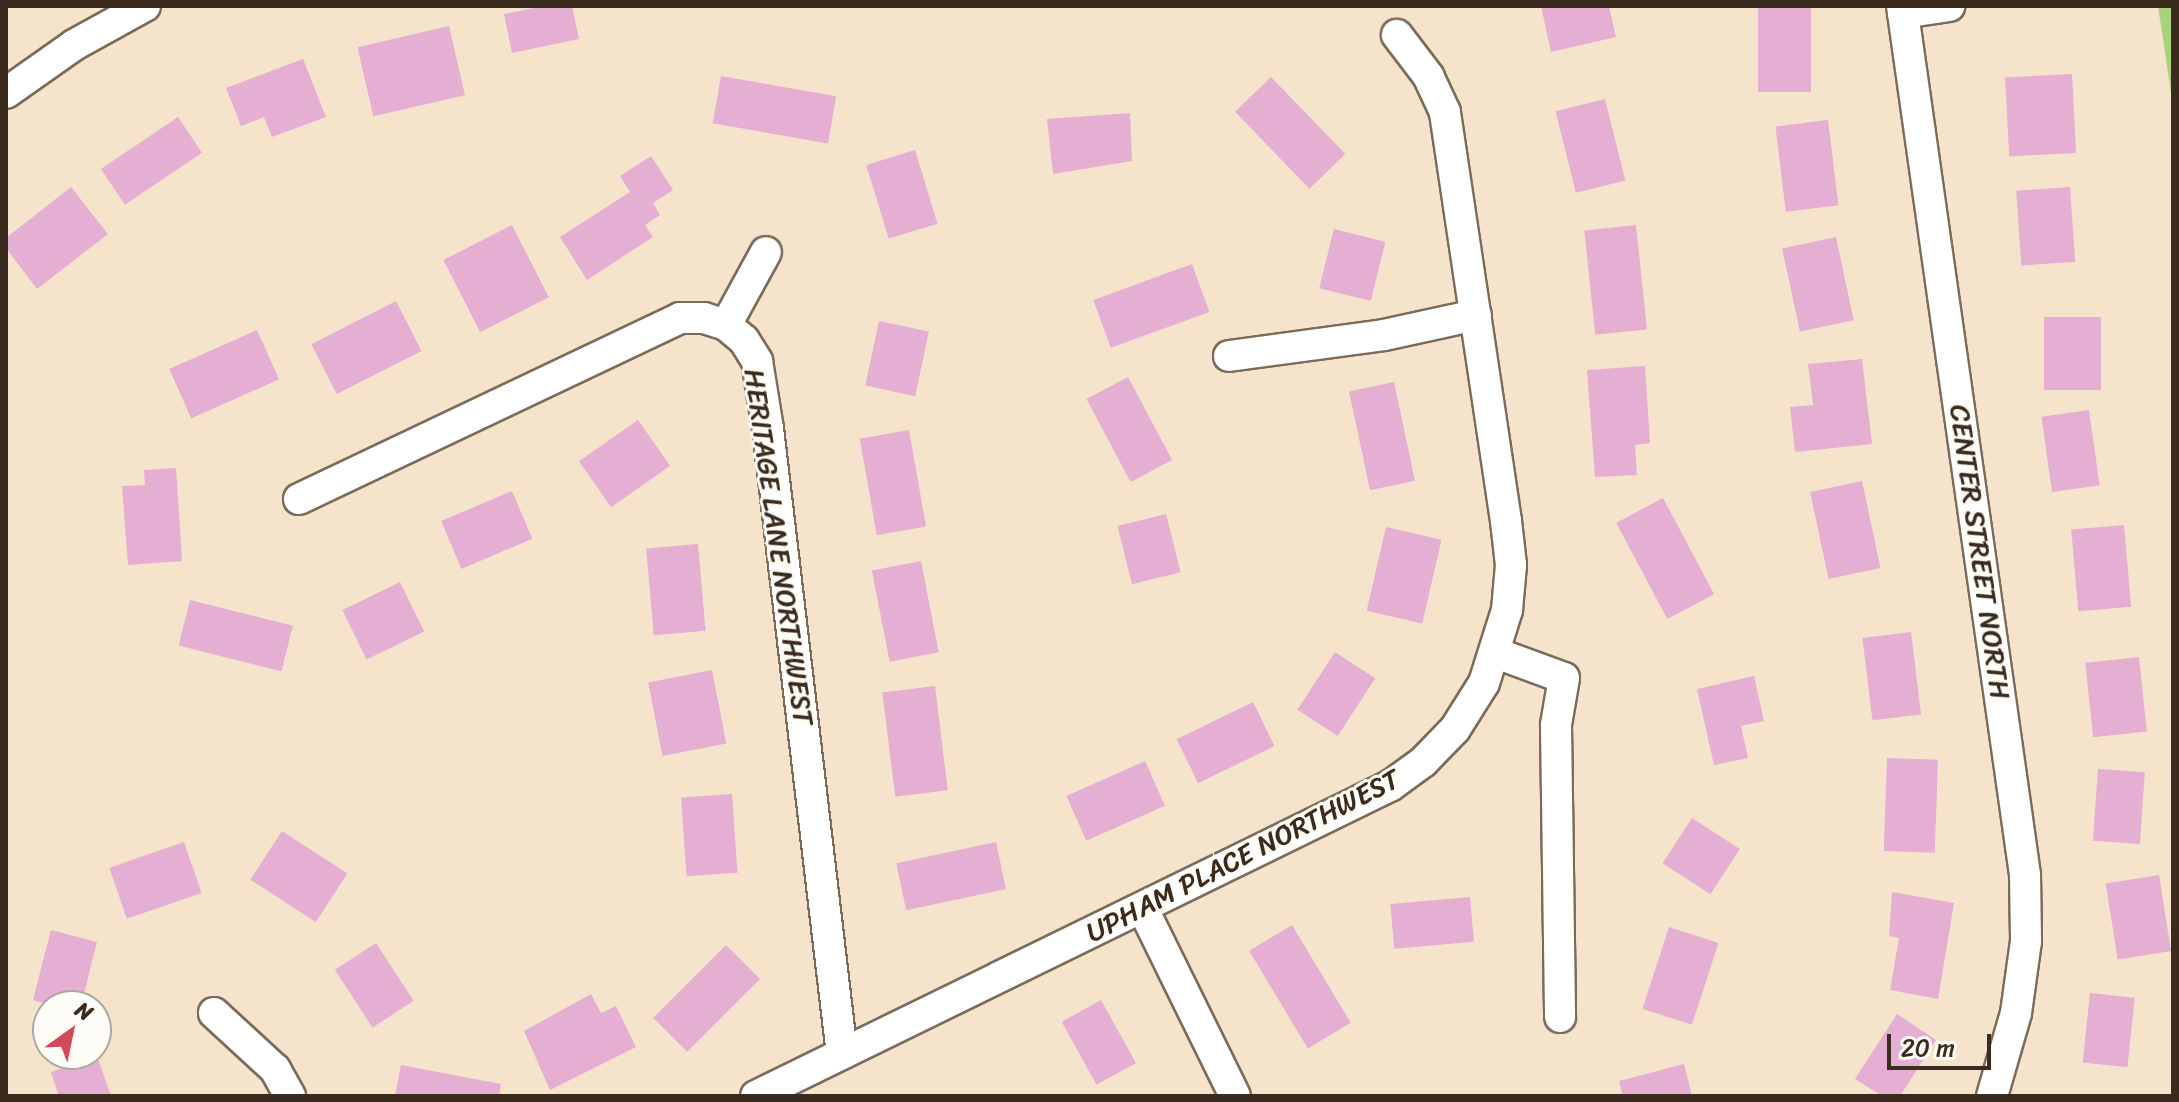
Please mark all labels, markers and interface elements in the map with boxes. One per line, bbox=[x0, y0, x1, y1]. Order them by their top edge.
street label: HERITAGE LANE NORTHWEST bbox=[737, 366, 821, 728]
street label: CENTER STREET NORTH bbox=[1943, 402, 2017, 702]
street label: UPHAM PLACE NORTHWEST bbox=[1081, 762, 1405, 950]
north arrow bbox=[32, 990, 112, 1070]
text: N bbox=[67, 991, 101, 1032]
scale bar bbox=[1891, 1018, 1995, 1068]
text: 20 m bbox=[1901, 1027, 1955, 1069]

